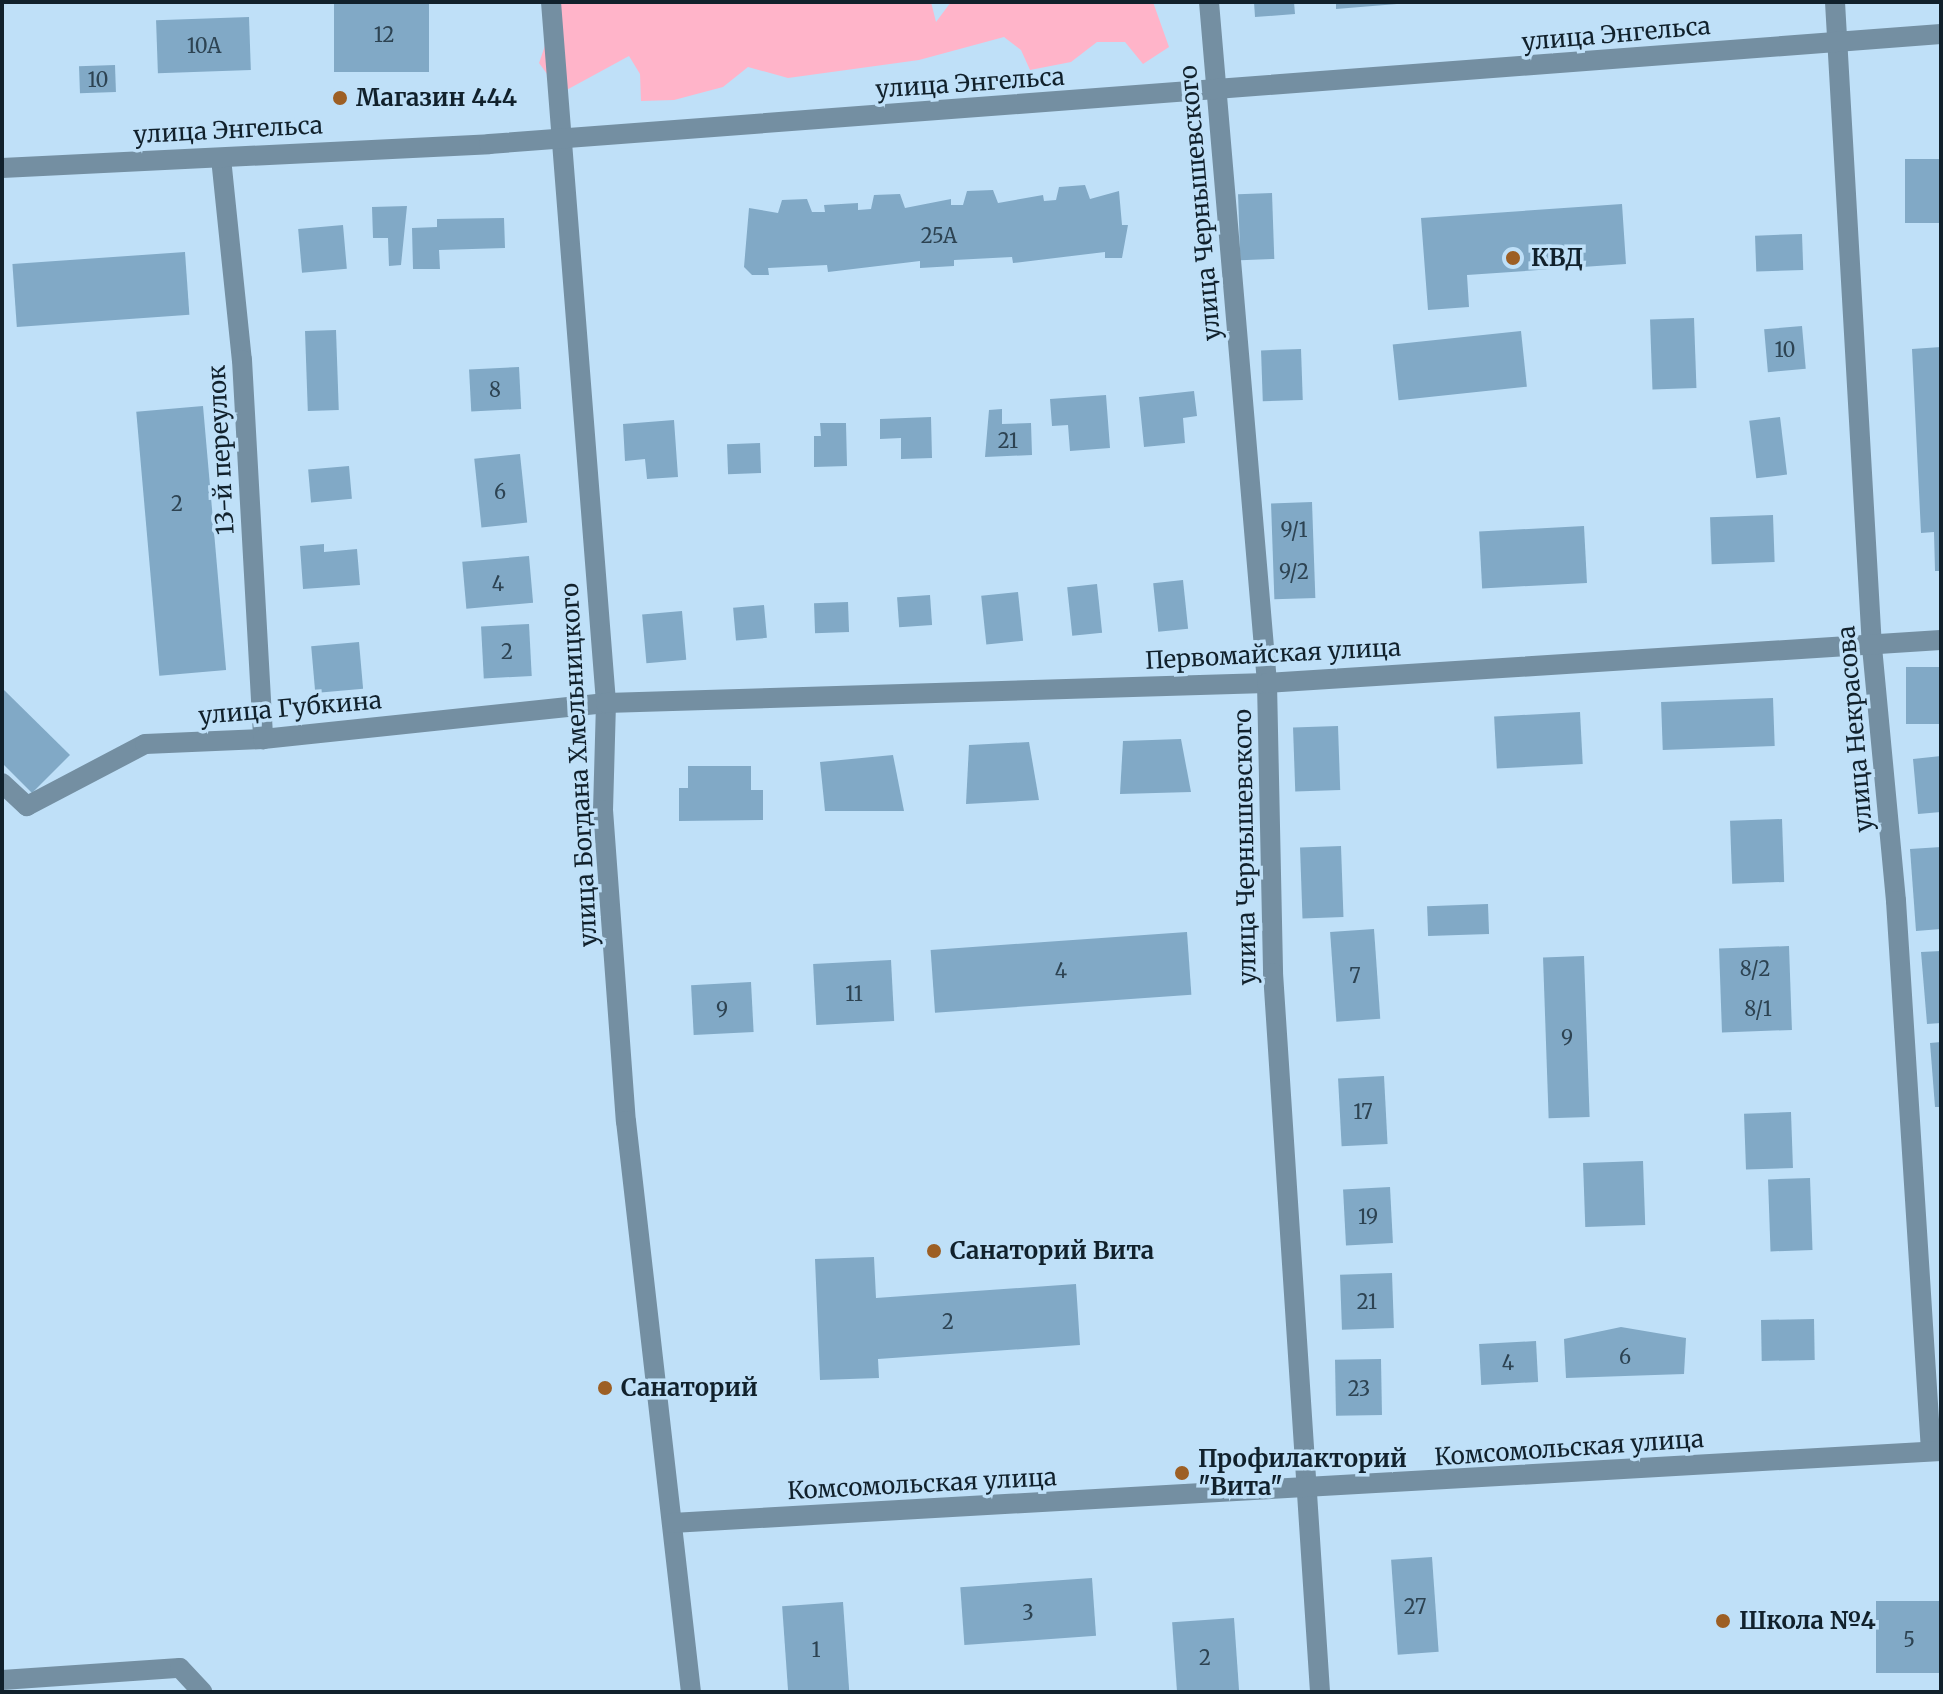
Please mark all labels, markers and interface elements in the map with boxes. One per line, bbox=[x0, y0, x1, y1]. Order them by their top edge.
street label: улица Энгельса bbox=[1520, 11, 1712, 57]
house number: 12 bbox=[374, 22, 394, 46]
house number: 10А bbox=[187, 33, 221, 57]
street label: улица Энгельса bbox=[875, 62, 1065, 104]
street label: улица Чернышевского bbox=[1174, 64, 1226, 342]
house number: 10 bbox=[87, 67, 109, 91]
place label: Магазин 444 bbox=[356, 84, 517, 112]
marker: Магазин 444 bbox=[331, 89, 349, 107]
street label: улица Энгельса bbox=[133, 111, 323, 149]
house number: 25А bbox=[921, 223, 957, 247]
place label: КВД bbox=[1531, 244, 1583, 272]
marker: КВД bbox=[1502, 247, 1524, 269]
house number: 10 bbox=[1774, 337, 1796, 361]
street label: 13-й переулок bbox=[202, 364, 240, 536]
house number: 8 bbox=[489, 377, 501, 401]
house number: 21 bbox=[998, 428, 1018, 452]
house number: 6 bbox=[494, 479, 506, 503]
house number: 2 bbox=[171, 491, 183, 515]
house number: 9/1 bbox=[1281, 517, 1307, 541]
house number: 9/2 bbox=[1279, 559, 1309, 583]
house number: 4 bbox=[492, 571, 504, 595]
street label: улица Богдана Хмельницкого bbox=[555, 582, 603, 948]
street label: улица Некрасова bbox=[1832, 625, 1878, 833]
street label: Первомайская улица bbox=[1144, 633, 1402, 675]
house number: 2 bbox=[501, 639, 513, 663]
street label: улица Губкина bbox=[197, 686, 383, 730]
street label: улица Чернышевского bbox=[1228, 709, 1262, 985]
house number: 8/2 bbox=[1740, 956, 1770, 980]
house number: 4 bbox=[1055, 958, 1067, 982]
house number: 7 bbox=[1349, 963, 1361, 987]
house number: 11 bbox=[845, 981, 863, 1005]
house number: 8/1 bbox=[1744, 996, 1772, 1020]
house number: 9 bbox=[716, 997, 728, 1021]
house number: 9 bbox=[1561, 1025, 1573, 1049]
house number: 17 bbox=[1353, 1099, 1373, 1123]
house number: 19 bbox=[1358, 1204, 1378, 1228]
place label: Санаторий Вита bbox=[950, 1237, 1154, 1265]
marker: Санаторий Вита bbox=[925, 1242, 943, 1260]
house number: 21 bbox=[1357, 1289, 1377, 1313]
house number: 2 bbox=[942, 1309, 954, 1333]
house number: 6 bbox=[1619, 1344, 1631, 1368]
house number: 4 bbox=[1502, 1350, 1514, 1374]
place label: Санаторий bbox=[621, 1374, 758, 1402]
house number: 23 bbox=[1348, 1376, 1370, 1400]
marker: Санаторий bbox=[596, 1379, 614, 1397]
street label: Комсомольская улица bbox=[1433, 1424, 1705, 1472]
place label: Профилакторий "Вита" bbox=[1198, 1445, 1407, 1501]
street label: Комсомольская улица bbox=[786, 1463, 1058, 1505]
marker: Профилакторий "Вита" bbox=[1173, 1464, 1191, 1482]
house number: 27 bbox=[1404, 1594, 1426, 1618]
house number: 3 bbox=[1022, 1600, 1034, 1624]
place label: Школа №4 bbox=[1739, 1607, 1876, 1635]
marker: Школа №4 bbox=[1714, 1612, 1732, 1630]
house number: 5 bbox=[1903, 1627, 1915, 1651]
house number: 1 bbox=[811, 1637, 821, 1661]
house number: 2 bbox=[1199, 1645, 1211, 1669]

